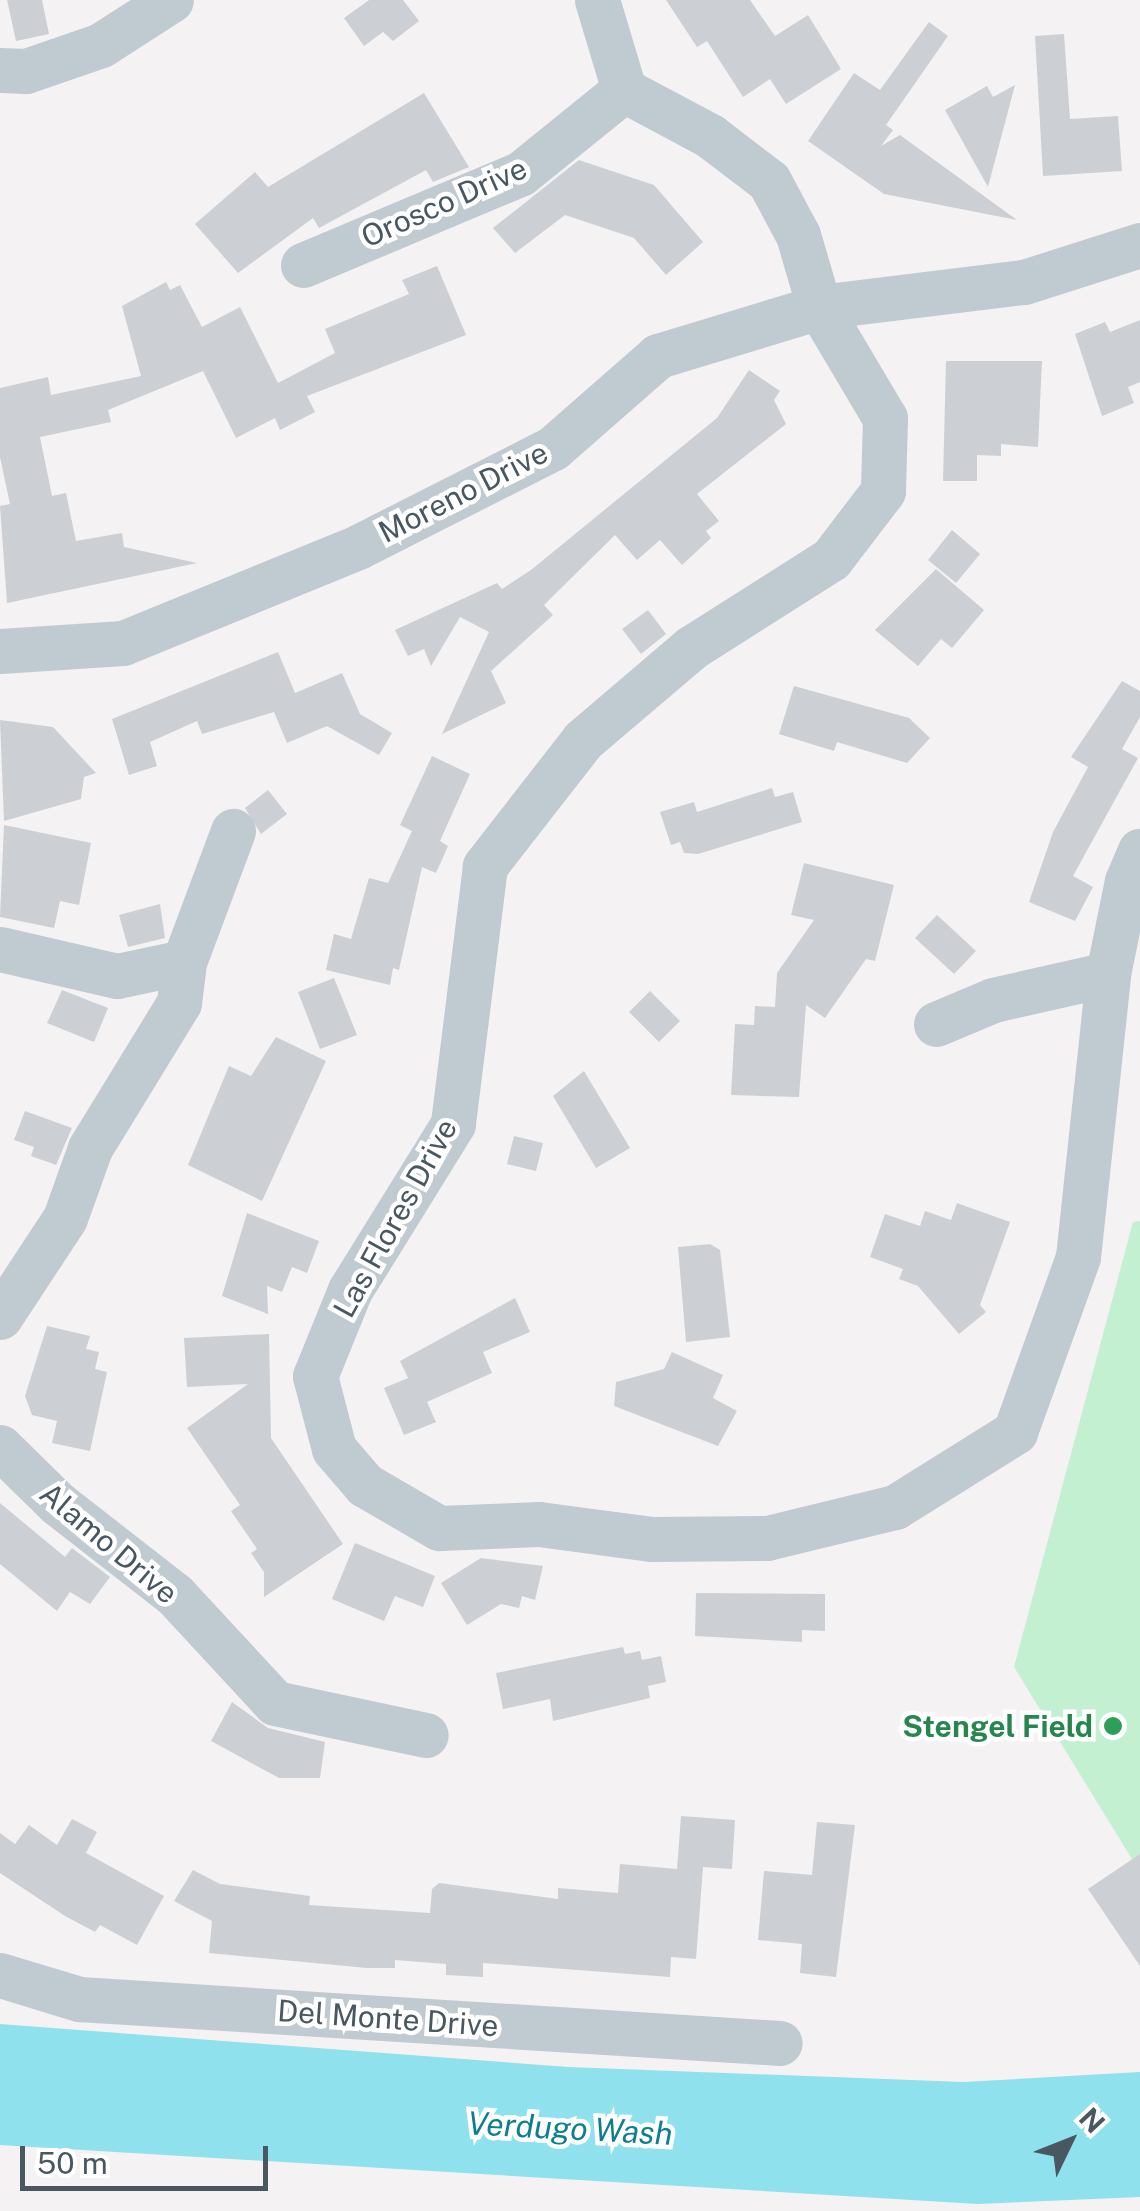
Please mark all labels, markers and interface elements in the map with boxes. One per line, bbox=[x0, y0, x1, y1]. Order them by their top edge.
street label: Orosco Drive bbox=[356, 149, 532, 255]
street label: Moreno Drive bbox=[372, 434, 554, 550]
street label: Las Flores Drive bbox=[326, 1112, 464, 1324]
street label: Alamo Drive bbox=[33, 1475, 185, 1611]
place label: Stengel Field bbox=[902, 1708, 1093, 1744]
marker: Stengel Field bbox=[1102, 1715, 1124, 1737]
street label: Del Monte Drive bbox=[276, 1992, 500, 2044]
north arrow bbox=[1020, 2091, 1120, 2191]
text: N bbox=[1073, 2101, 1112, 2139]
water label: Verdugo Wash bbox=[466, 2104, 674, 2154]
scale bar bbox=[25, 2126, 272, 2188]
text: 50 m bbox=[37, 2145, 108, 2181]

